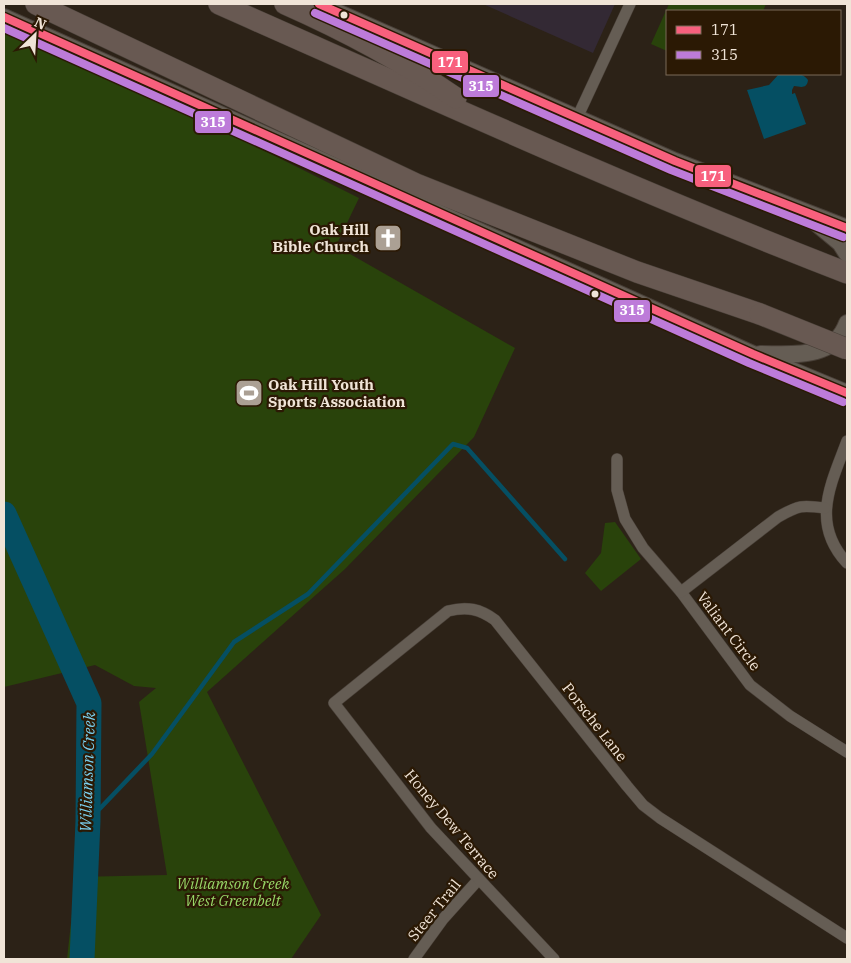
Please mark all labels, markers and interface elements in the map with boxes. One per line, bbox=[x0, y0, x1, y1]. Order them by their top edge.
north arrow bbox=[10, 10, 60, 60]
unlabelled marker bbox=[339, 10, 349, 20]
legend bbox=[666, 10, 841, 75]
text: N bbox=[32, 13, 49, 34]
text: 171 bbox=[711, 20, 738, 39]
text: 315 bbox=[711, 45, 738, 64]
line badge: 171 bbox=[431, 50, 469, 74]
text: 171 bbox=[437, 53, 463, 71]
line badge: 315 bbox=[462, 74, 500, 98]
text: 315 bbox=[468, 77, 494, 95]
line badge: 315 bbox=[194, 110, 232, 134]
text: 315 bbox=[200, 113, 226, 131]
line badge: 171 bbox=[694, 164, 732, 188]
text: 171 bbox=[700, 167, 726, 185]
place label: Oak Hill Bible Church bbox=[273, 220, 369, 256]
church icon: Oak Hill Bible Church bbox=[373, 223, 403, 253]
unlabelled marker bbox=[590, 289, 600, 299]
line badge: 315 bbox=[613, 299, 651, 323]
text: 315 bbox=[619, 301, 645, 319]
place label: Oak Hill Youth Sports Association bbox=[268, 375, 406, 411]
sports icon: Oak Hill Youth Sports Association bbox=[234, 378, 264, 408]
street label: Valiant Circle bbox=[693, 588, 765, 674]
street label: Porsche Lane bbox=[558, 679, 632, 765]
water label: Williamson Creek bbox=[75, 711, 99, 832]
street label: Honey Dew Terrace bbox=[401, 765, 503, 883]
park label: Williamson Creek West Greenbelt bbox=[177, 874, 289, 910]
street label: Steer Trail bbox=[403, 875, 465, 945]

